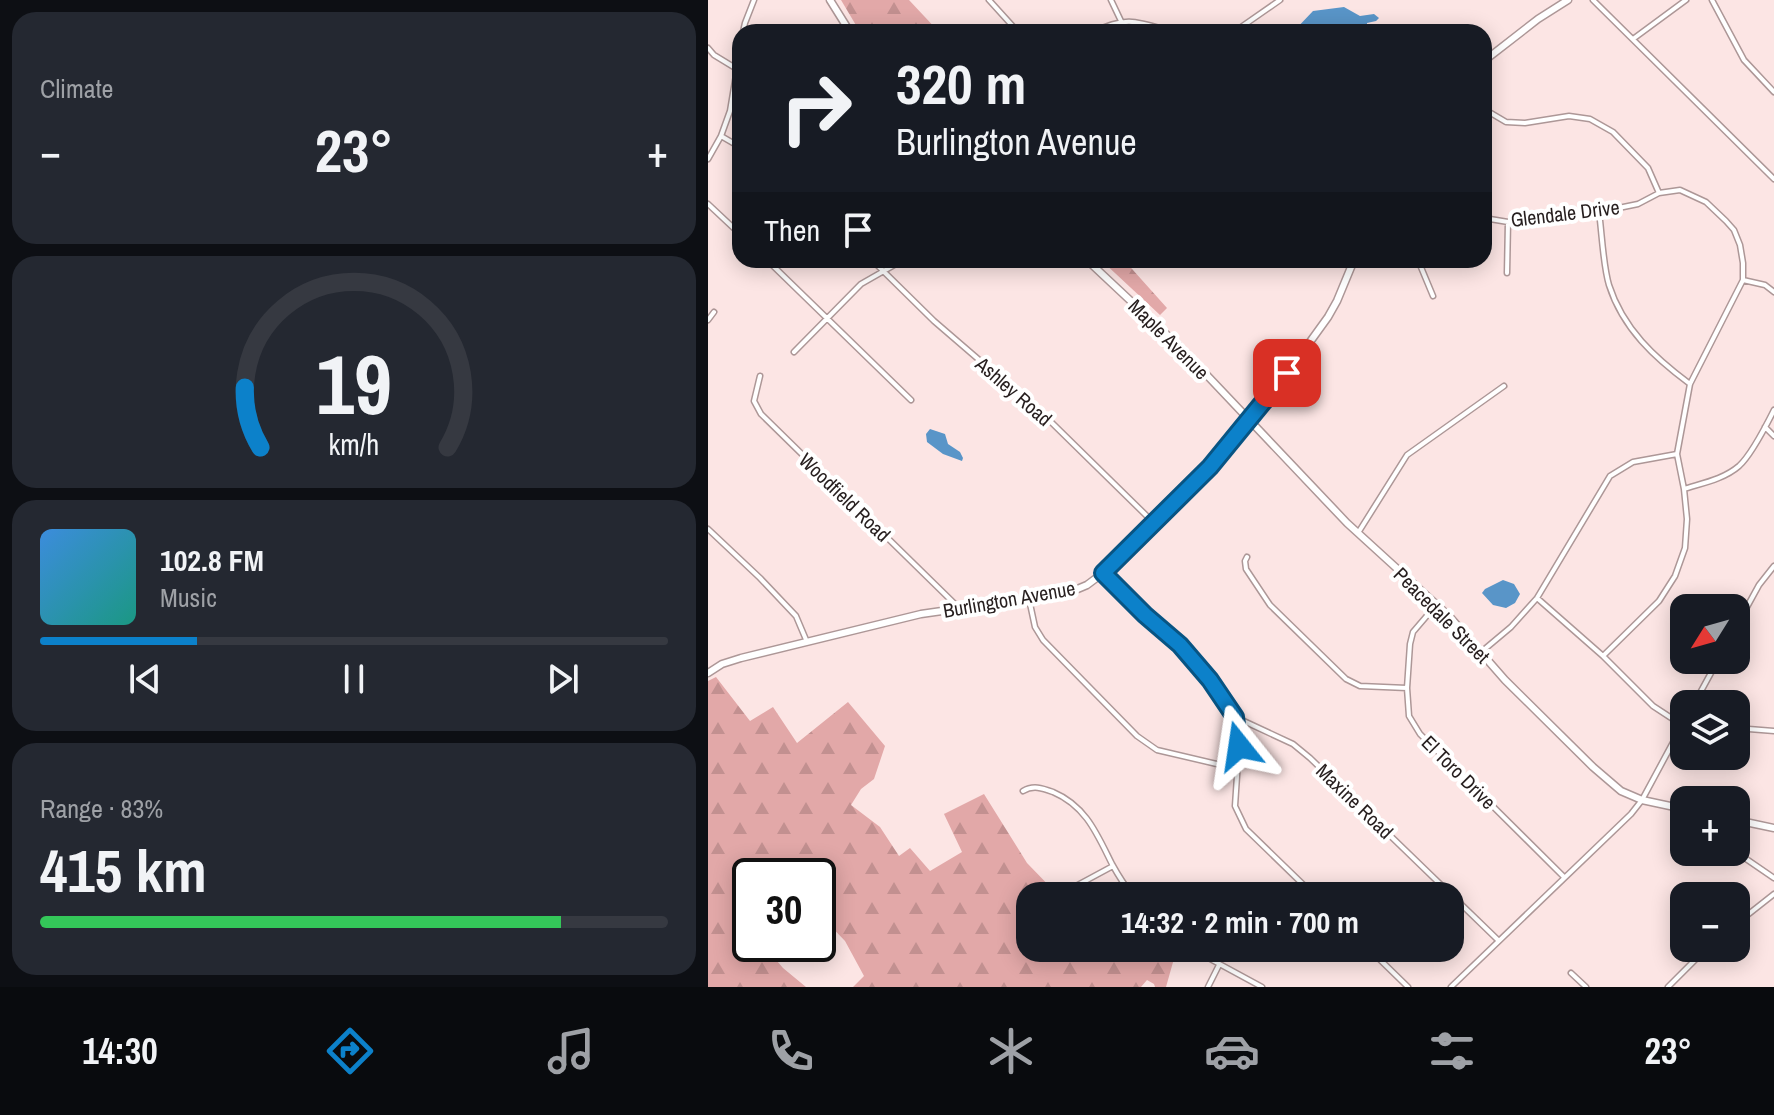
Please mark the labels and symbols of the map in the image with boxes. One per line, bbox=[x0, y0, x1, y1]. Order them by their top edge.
street label: Glendale Drive bbox=[1509, 193, 1621, 233]
street label: Maple Avenue bbox=[1123, 293, 1215, 385]
pin bbox=[1253, 339, 1321, 407]
street label: Ashley Road bbox=[969, 350, 1058, 432]
street label: Woodfield Road bbox=[793, 447, 897, 547]
street label: Peacedale Street bbox=[1388, 561, 1496, 669]
street label: Burlington Avenue bbox=[941, 574, 1077, 624]
north arrow bbox=[1670, 594, 1750, 674]
position arrow bbox=[1197, 704, 1281, 788]
street label: El Toro Drive bbox=[1416, 729, 1502, 815]
street label: Maxine Road bbox=[1311, 757, 1399, 845]
speed limit sign: 30 bbox=[732, 858, 836, 962]

